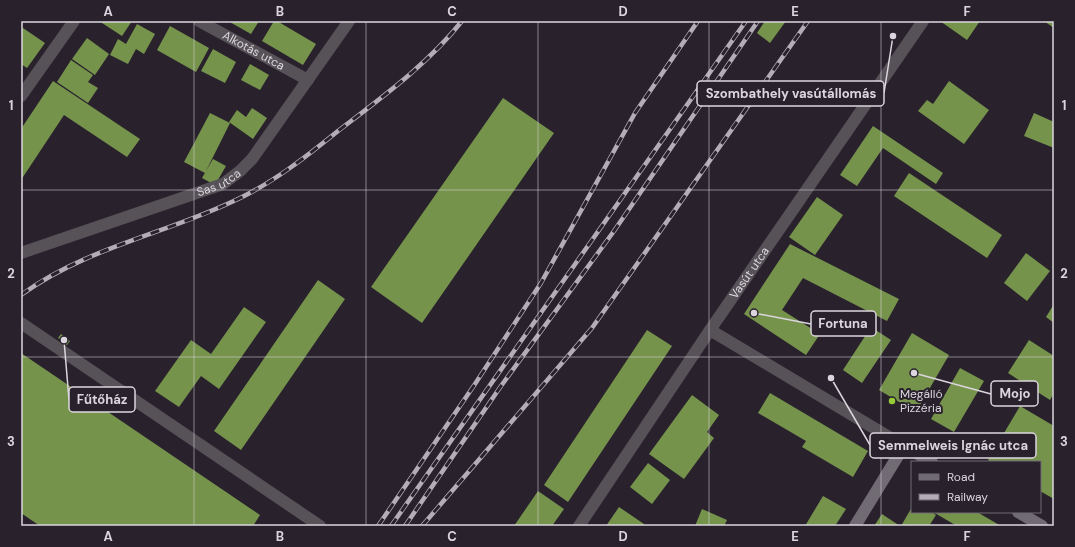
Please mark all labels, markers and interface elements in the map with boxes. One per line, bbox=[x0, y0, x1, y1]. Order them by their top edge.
text: A bbox=[103, 3, 113, 20]
text: B bbox=[276, 3, 284, 20]
text: C bbox=[447, 3, 457, 20]
text: D bbox=[618, 3, 628, 20]
text: E bbox=[791, 3, 799, 20]
text: F bbox=[963, 3, 971, 20]
street label: Alkotás utca bbox=[220, 27, 287, 74]
callout: Szombathely vasútállomás bbox=[697, 81, 884, 106]
text: Szombathely vasútállomás bbox=[706, 85, 876, 102]
text: 1 bbox=[9, 97, 13, 114]
text: 1 bbox=[1062, 97, 1066, 114]
street label: Sas utca bbox=[195, 165, 244, 200]
street label: Vasút utca bbox=[726, 244, 773, 302]
text: 2 bbox=[7, 265, 15, 282]
text: 2 bbox=[1060, 265, 1068, 282]
callout: Fortuna bbox=[811, 311, 876, 336]
text: Fortuna bbox=[818, 315, 868, 332]
callout: Mojo bbox=[991, 381, 1038, 406]
text: Mojo bbox=[1000, 385, 1031, 402]
place label: Megálló Pizzéria bbox=[900, 386, 943, 416]
callout: Fűtőház bbox=[69, 387, 135, 412]
text: Fűtőház bbox=[77, 391, 127, 408]
marker: Megálló Pizzéria bbox=[887, 396, 897, 406]
text: 3 bbox=[7, 433, 15, 450]
callout: Semmelweis Ignác utca bbox=[870, 433, 1036, 458]
text: 3 bbox=[1060, 433, 1068, 450]
text: Semmelweis Ignác utca bbox=[878, 437, 1028, 454]
legend bbox=[911, 461, 1041, 513]
text: Road bbox=[947, 469, 975, 485]
text: Railway bbox=[947, 489, 988, 505]
text: A bbox=[103, 528, 113, 545]
text: B bbox=[276, 528, 284, 545]
text: C bbox=[447, 528, 457, 545]
text: D bbox=[618, 528, 628, 545]
text: E bbox=[791, 528, 799, 545]
text: F bbox=[963, 528, 971, 545]

